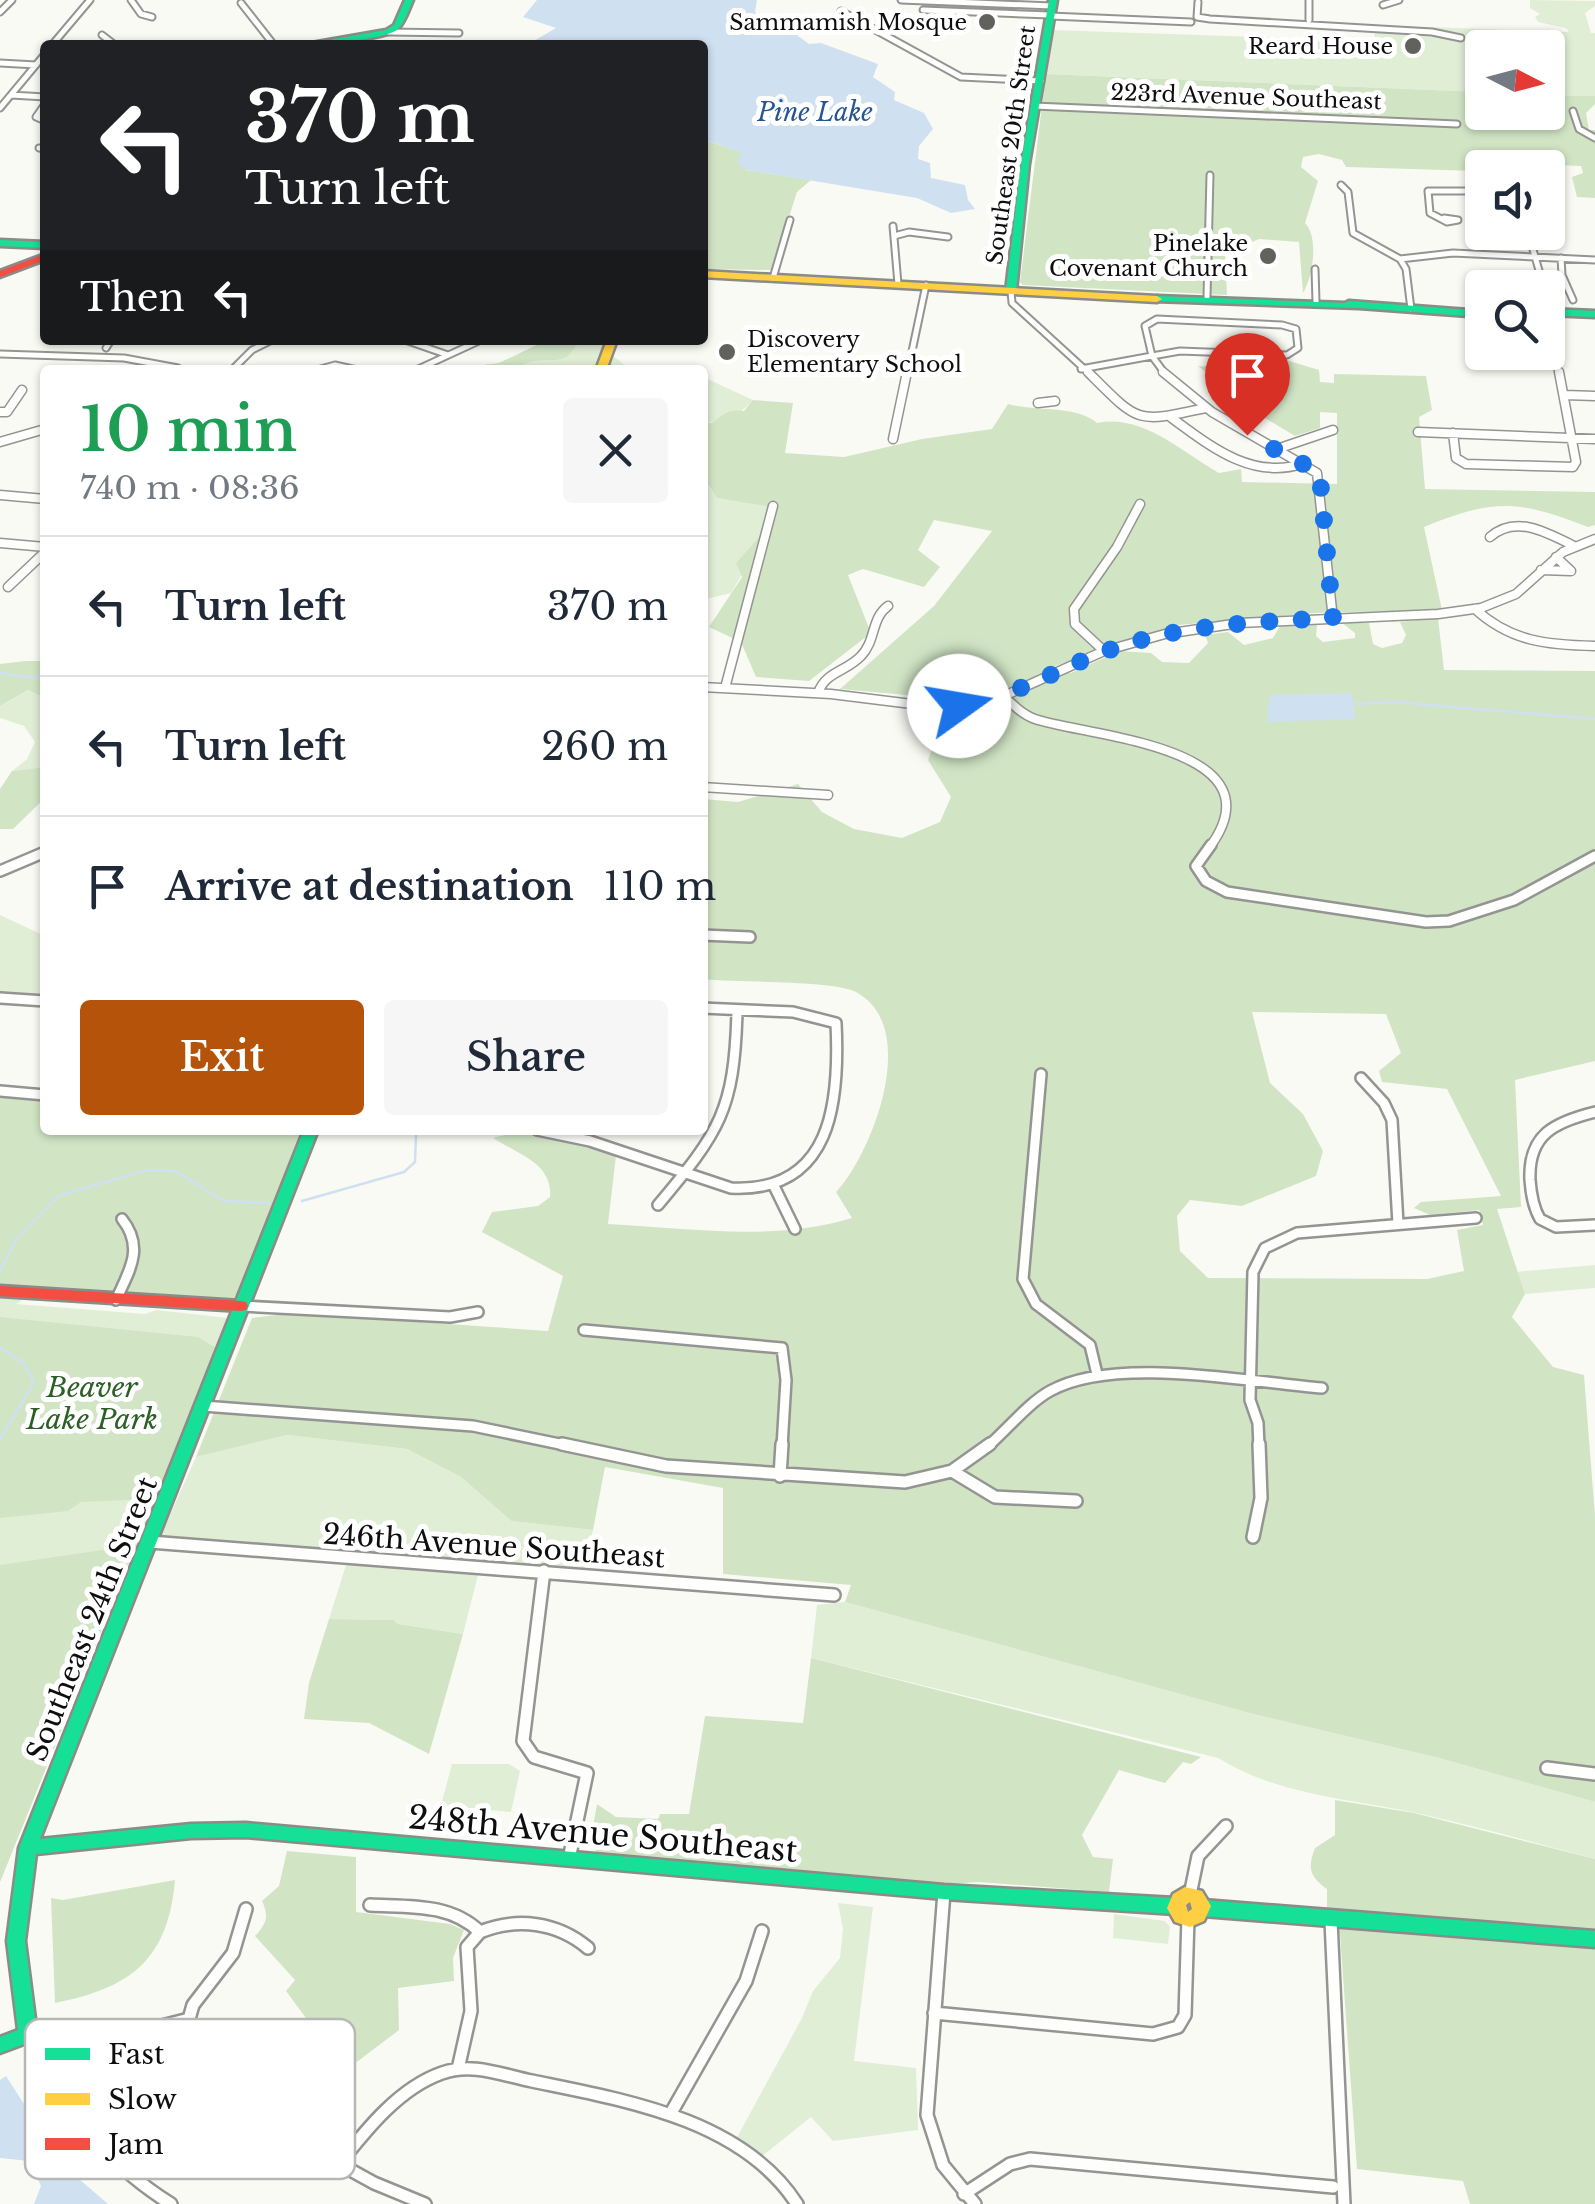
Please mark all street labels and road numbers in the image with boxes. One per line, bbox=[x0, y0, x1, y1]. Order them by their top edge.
street label: Southeast 20th Street bbox=[981, 23, 1041, 266]
street label: 223rd Avenue Southeast bbox=[1110, 79, 1383, 115]
street label: Southeast 24th Street bbox=[19, 1471, 165, 1766]
street label: 246th Avenue Southeast bbox=[322, 1517, 667, 1575]
street label: 248th Avenue Southeast bbox=[407, 1797, 799, 1871]

